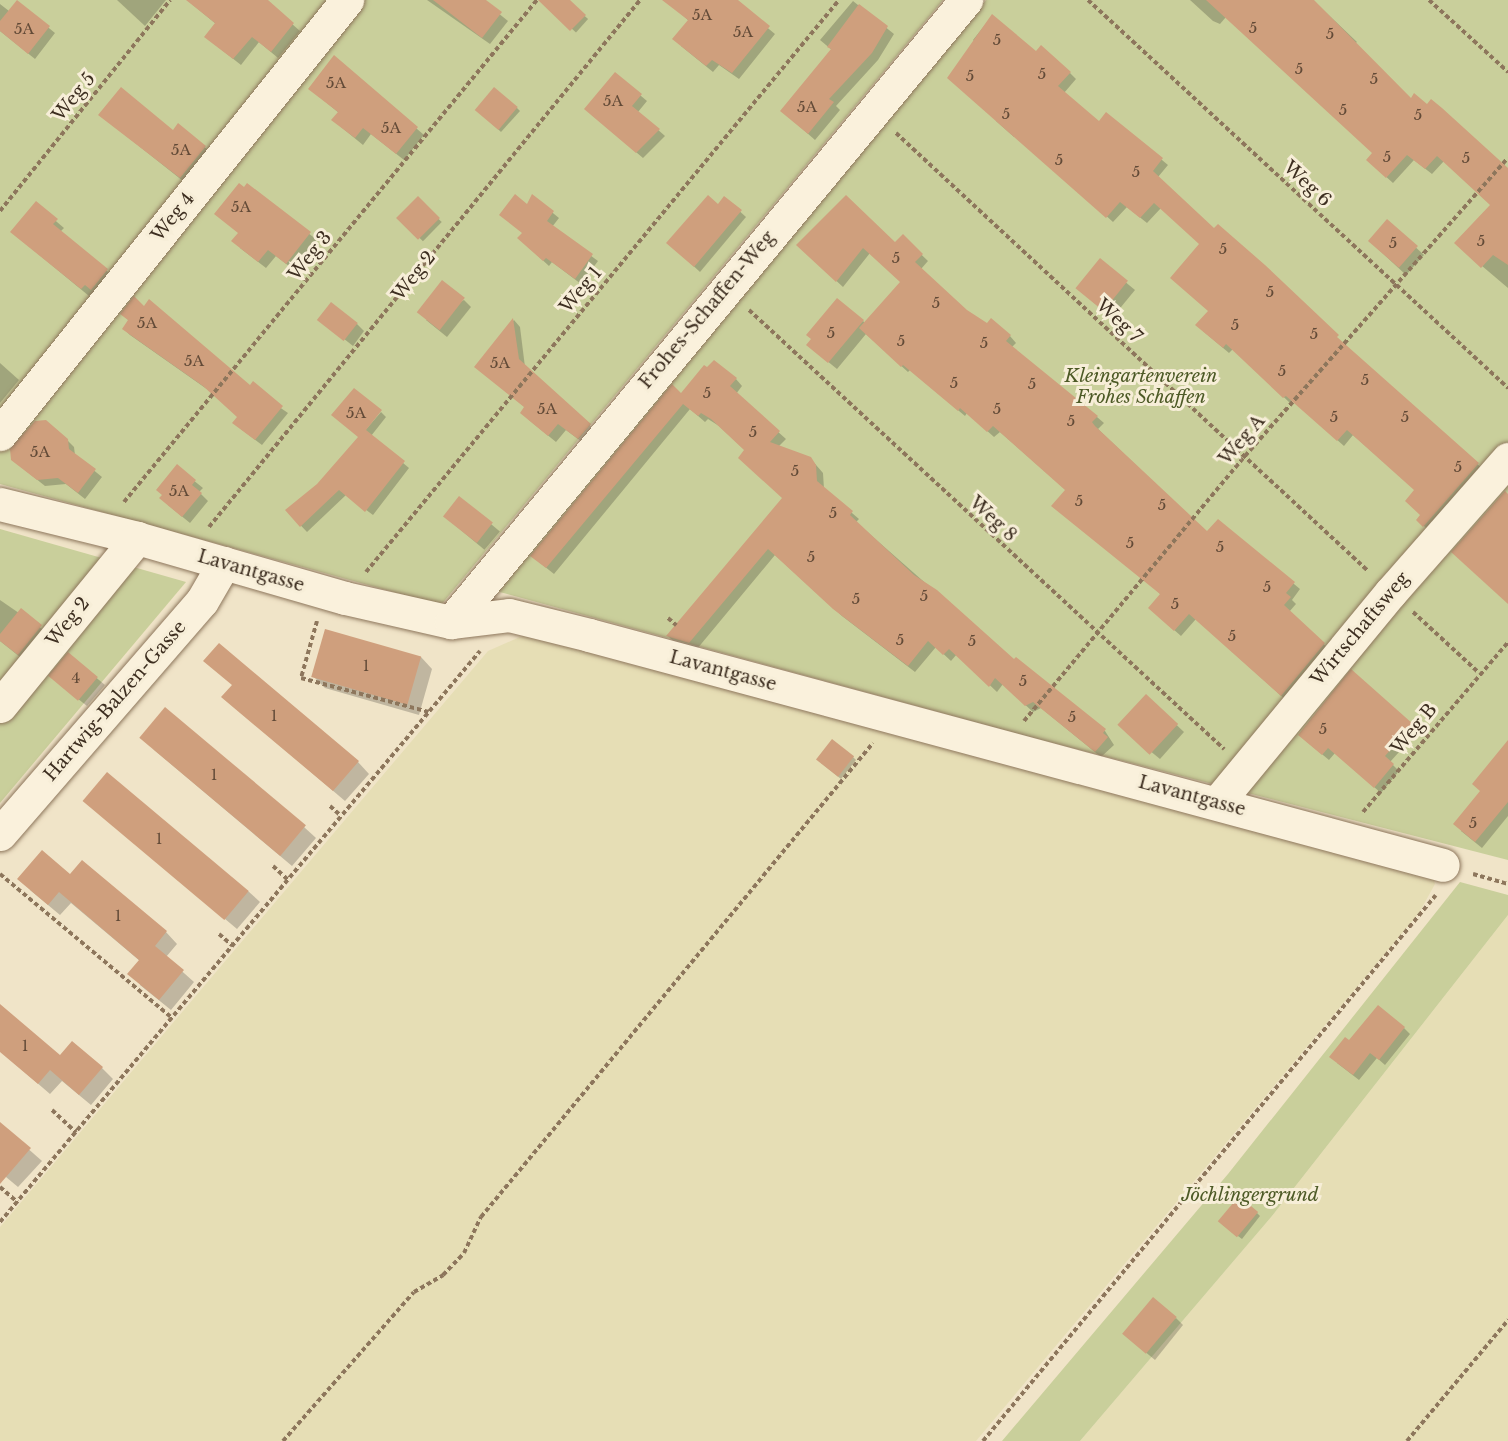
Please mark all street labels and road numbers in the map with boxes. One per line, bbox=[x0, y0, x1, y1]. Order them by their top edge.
street label: Weg 5 bbox=[48, 68, 100, 126]
street label: Weg 6 bbox=[1279, 156, 1335, 212]
street label: Weg 4 bbox=[147, 188, 199, 246]
street label: Weg 3 bbox=[284, 227, 336, 285]
street label: Frohes-Schaffen-Weg bbox=[635, 227, 779, 393]
street label: Weg 2 bbox=[388, 247, 440, 305]
street label: Weg 1 bbox=[555, 262, 607, 318]
street label: Weg 7 bbox=[1091, 294, 1147, 348]
street label: Weg A bbox=[1214, 410, 1270, 470]
street label: Weg 8 bbox=[965, 492, 1021, 546]
street label: Lavantgasse bbox=[195, 545, 307, 597]
street label: Wirtschaftsweg bbox=[1306, 568, 1414, 690]
street label: Weg 2 bbox=[42, 593, 94, 651]
street label: Hartwig-Balzen-Gasse bbox=[39, 616, 191, 786]
street label: Lavantgasse bbox=[667, 646, 779, 696]
street label: Weg B bbox=[1386, 699, 1442, 759]
street label: Lavantgasse bbox=[1136, 771, 1248, 821]

